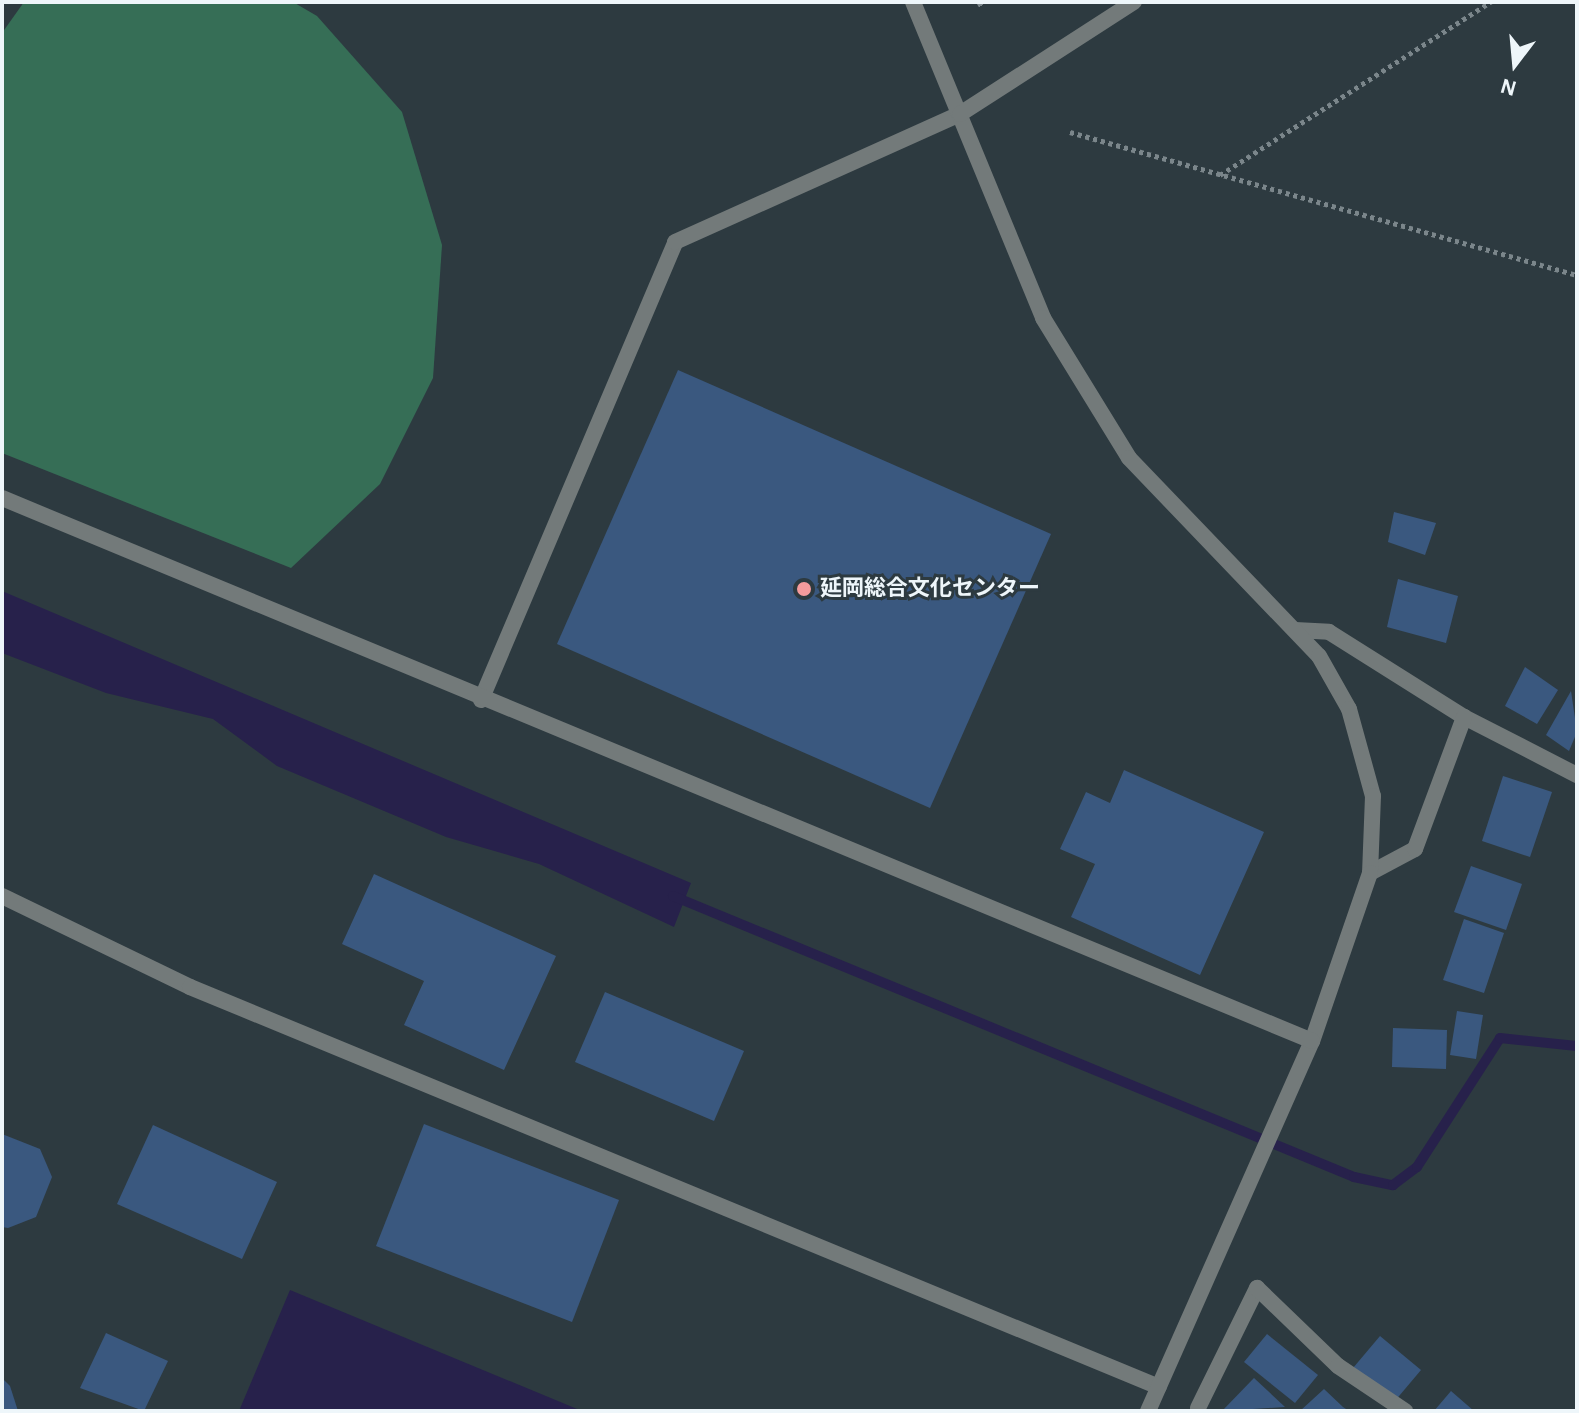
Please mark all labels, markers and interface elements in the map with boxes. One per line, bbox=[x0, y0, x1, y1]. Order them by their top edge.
north arrow bbox=[1475, 24, 1555, 104]
text: N bbox=[1498, 74, 1519, 100]
place label: 延岡総合文化センター bbox=[820, 576, 1040, 602]
marker: 延岡総合文化センター bbox=[795, 580, 813, 598]

